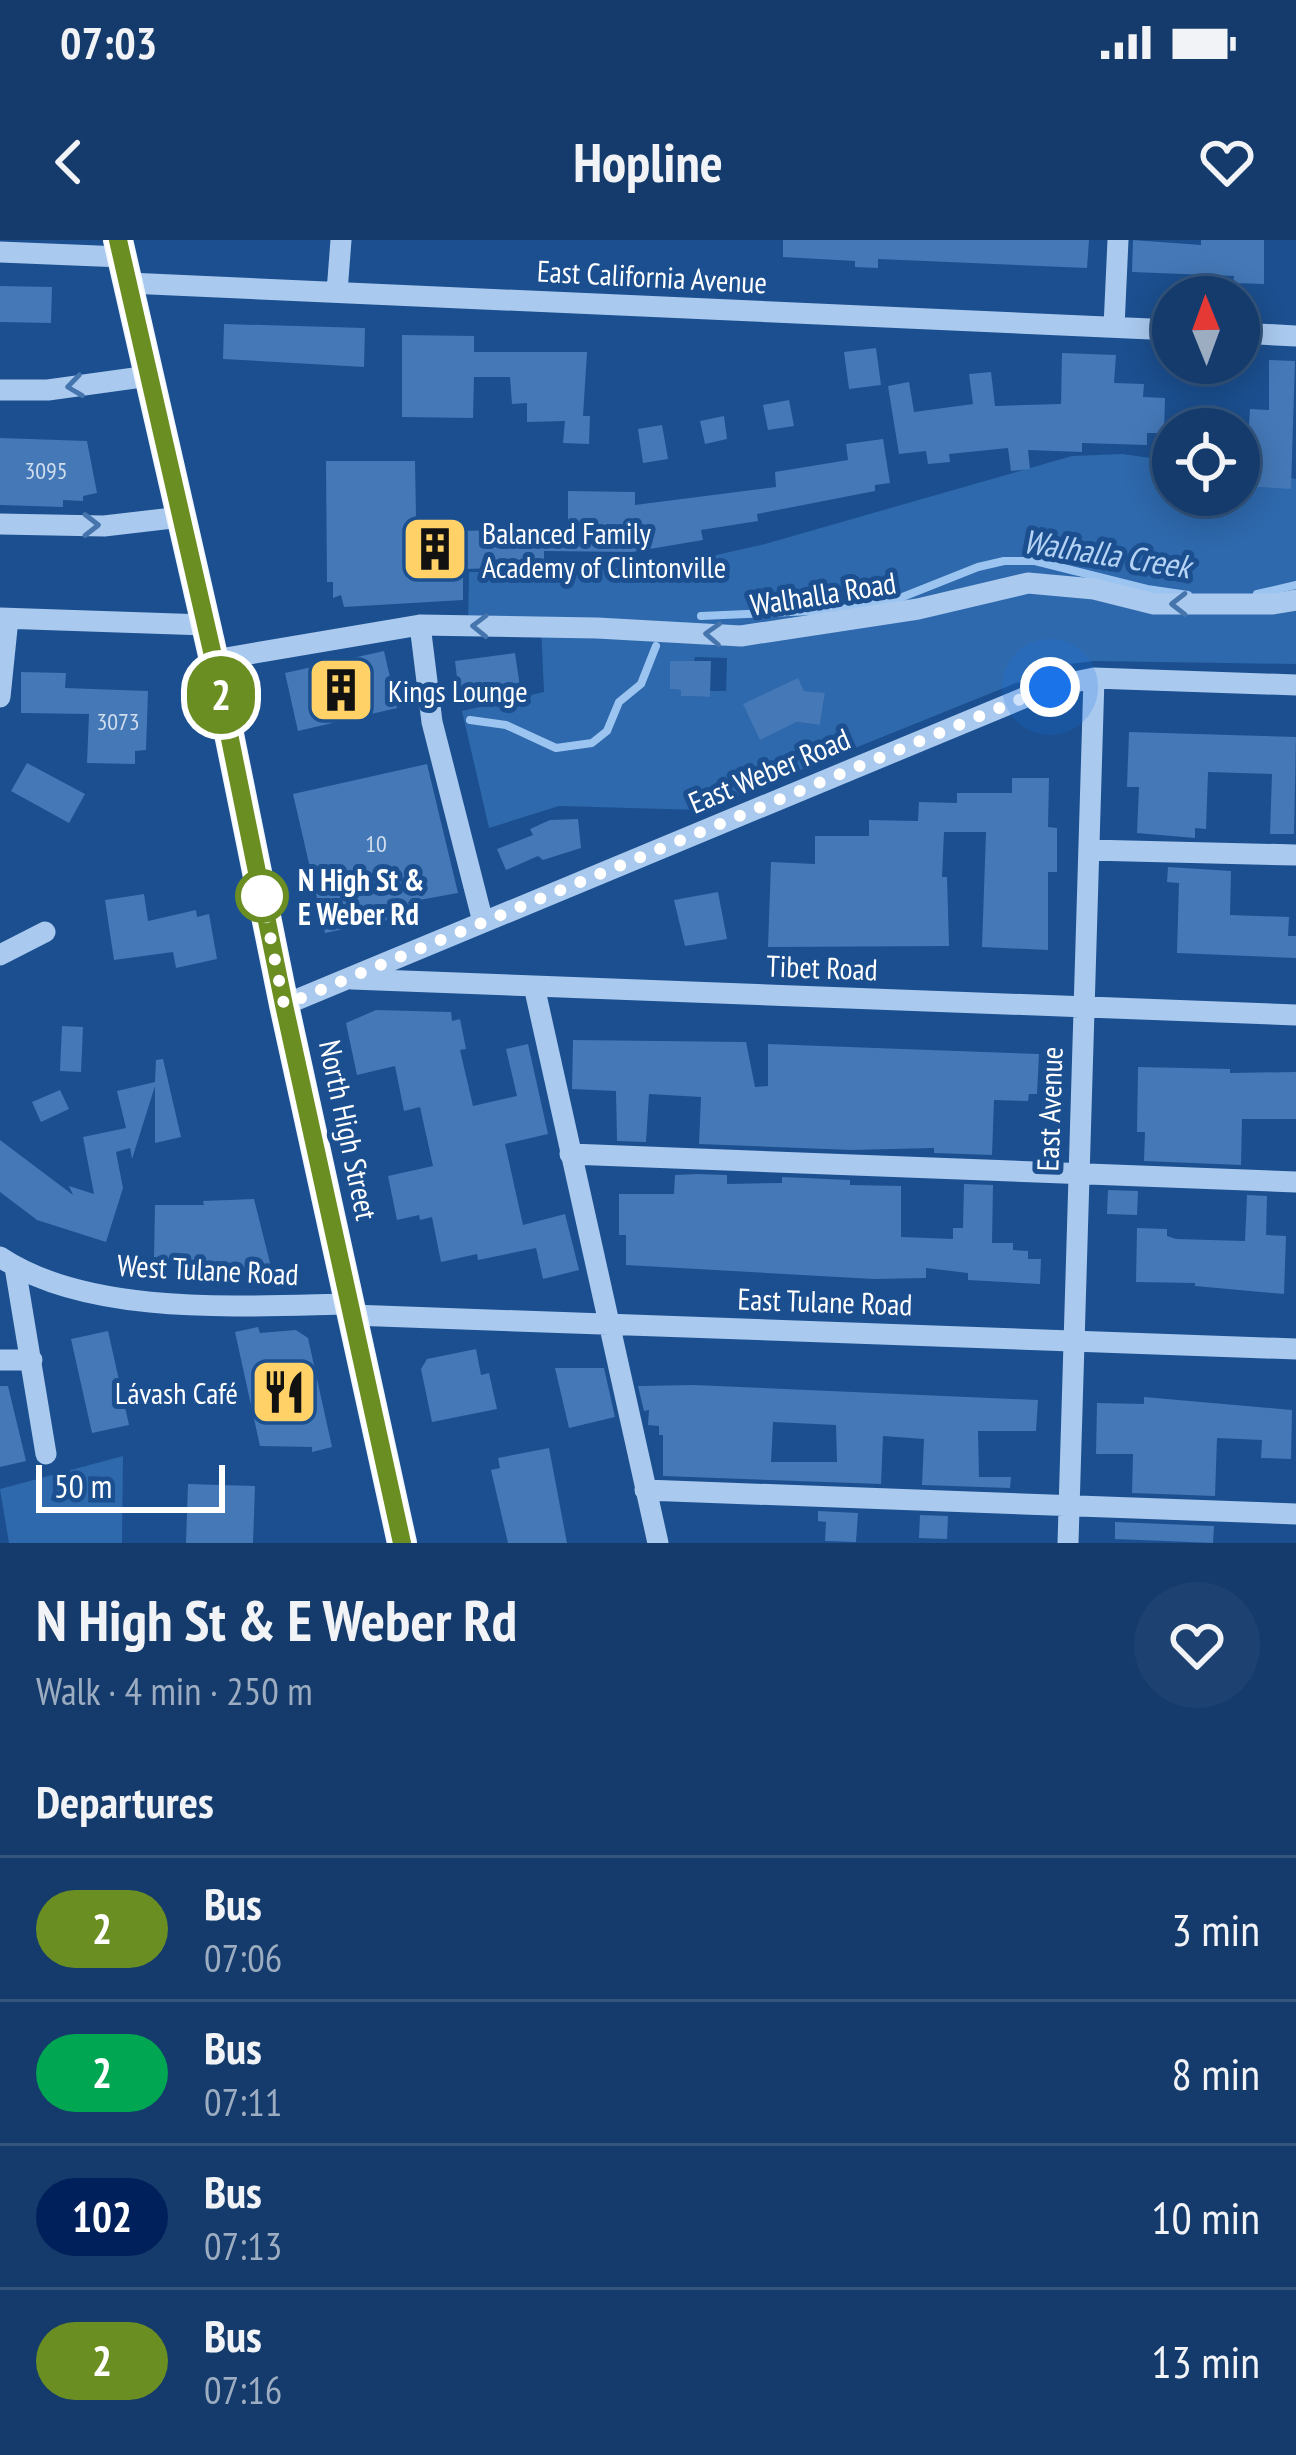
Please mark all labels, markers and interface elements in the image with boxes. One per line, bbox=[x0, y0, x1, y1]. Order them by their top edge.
text: 07:03 bbox=[60, 13, 157, 71]
text: Hopline bbox=[573, 127, 723, 197]
icon: back bbox=[36, 129, 102, 195]
icon: heart bbox=[1194, 129, 1260, 195]
street label: East California Avenue bbox=[536, 251, 768, 301]
north arrow bbox=[1152, 276, 1260, 384]
map controls bbox=[1152, 276, 1260, 516]
one-way arrow bbox=[65, 372, 84, 398]
button: locate bbox=[1152, 408, 1260, 516]
house number: 3095 bbox=[24, 455, 68, 486]
one-way arrow bbox=[82, 513, 101, 539]
place label: Balanced Family Academy of Clintonville bbox=[482, 513, 726, 586]
building icon: Balanced Family Academy of Clintonville bbox=[400, 514, 470, 584]
water label: Walhalla Creek bbox=[1020, 519, 1198, 588]
street label: Walhalla Road bbox=[747, 562, 899, 624]
one-way arrow bbox=[1169, 591, 1187, 617]
one-way arrow bbox=[470, 613, 488, 639]
one-way arrow bbox=[703, 621, 721, 647]
building icon: Kings Lounge bbox=[306, 655, 376, 725]
line badge: 2 bbox=[182, 656, 260, 734]
your location bbox=[1020, 657, 1080, 717]
text: 2 bbox=[211, 667, 231, 722]
place label: Kings Lounge bbox=[388, 671, 528, 710]
house number: 3073 bbox=[96, 706, 140, 737]
street label: East Weber Road bbox=[682, 718, 856, 822]
house number: 10 bbox=[365, 828, 387, 859]
place label: N High St & E Weber Rd bbox=[298, 860, 424, 933]
marker: N High St & E Weber Rd bbox=[237, 871, 287, 921]
street label: Tibet Road bbox=[766, 946, 878, 988]
street label: North High Street bbox=[311, 1036, 387, 1224]
street label: East Avenue bbox=[1027, 1046, 1071, 1172]
street label: West Tulane Road bbox=[116, 1245, 300, 1293]
street label: East Tulane Road bbox=[737, 1278, 913, 1324]
restaurant icon: Lávash Café bbox=[249, 1357, 319, 1427]
place label: Lávash Café bbox=[115, 1373, 238, 1412]
scale bar bbox=[36, 1459, 225, 1512]
text: 50 m bbox=[54, 1464, 112, 1507]
button: heart bbox=[1134, 1582, 1260, 1708]
text: N High St & E Weber Rd bbox=[36, 1583, 517, 1657]
text: Walk · 4 min · 250 m bbox=[36, 1665, 313, 1716]
text: Departures bbox=[36, 1772, 214, 1830]
text: Bus bbox=[204, 1874, 262, 1932]
text: 3 min bbox=[1171, 1900, 1260, 1958]
text: 2 bbox=[92, 1901, 112, 1956]
text: 07:06 bbox=[204, 1932, 282, 1983]
text: Bus bbox=[204, 2018, 262, 2076]
text: 8 min bbox=[1171, 2044, 1260, 2102]
text: 2 bbox=[92, 2045, 112, 2100]
text: 07:11 bbox=[204, 2076, 282, 2127]
text: Bus bbox=[204, 2162, 262, 2220]
text: 10 min bbox=[1151, 2188, 1260, 2246]
text: 102 bbox=[72, 2189, 132, 2244]
text: 07:13 bbox=[204, 2220, 282, 2271]
text: Bus bbox=[204, 2306, 262, 2364]
text: 13 min bbox=[1151, 2332, 1260, 2390]
text: 2 bbox=[92, 2333, 112, 2388]
text: 07:16 bbox=[204, 2364, 282, 2415]

